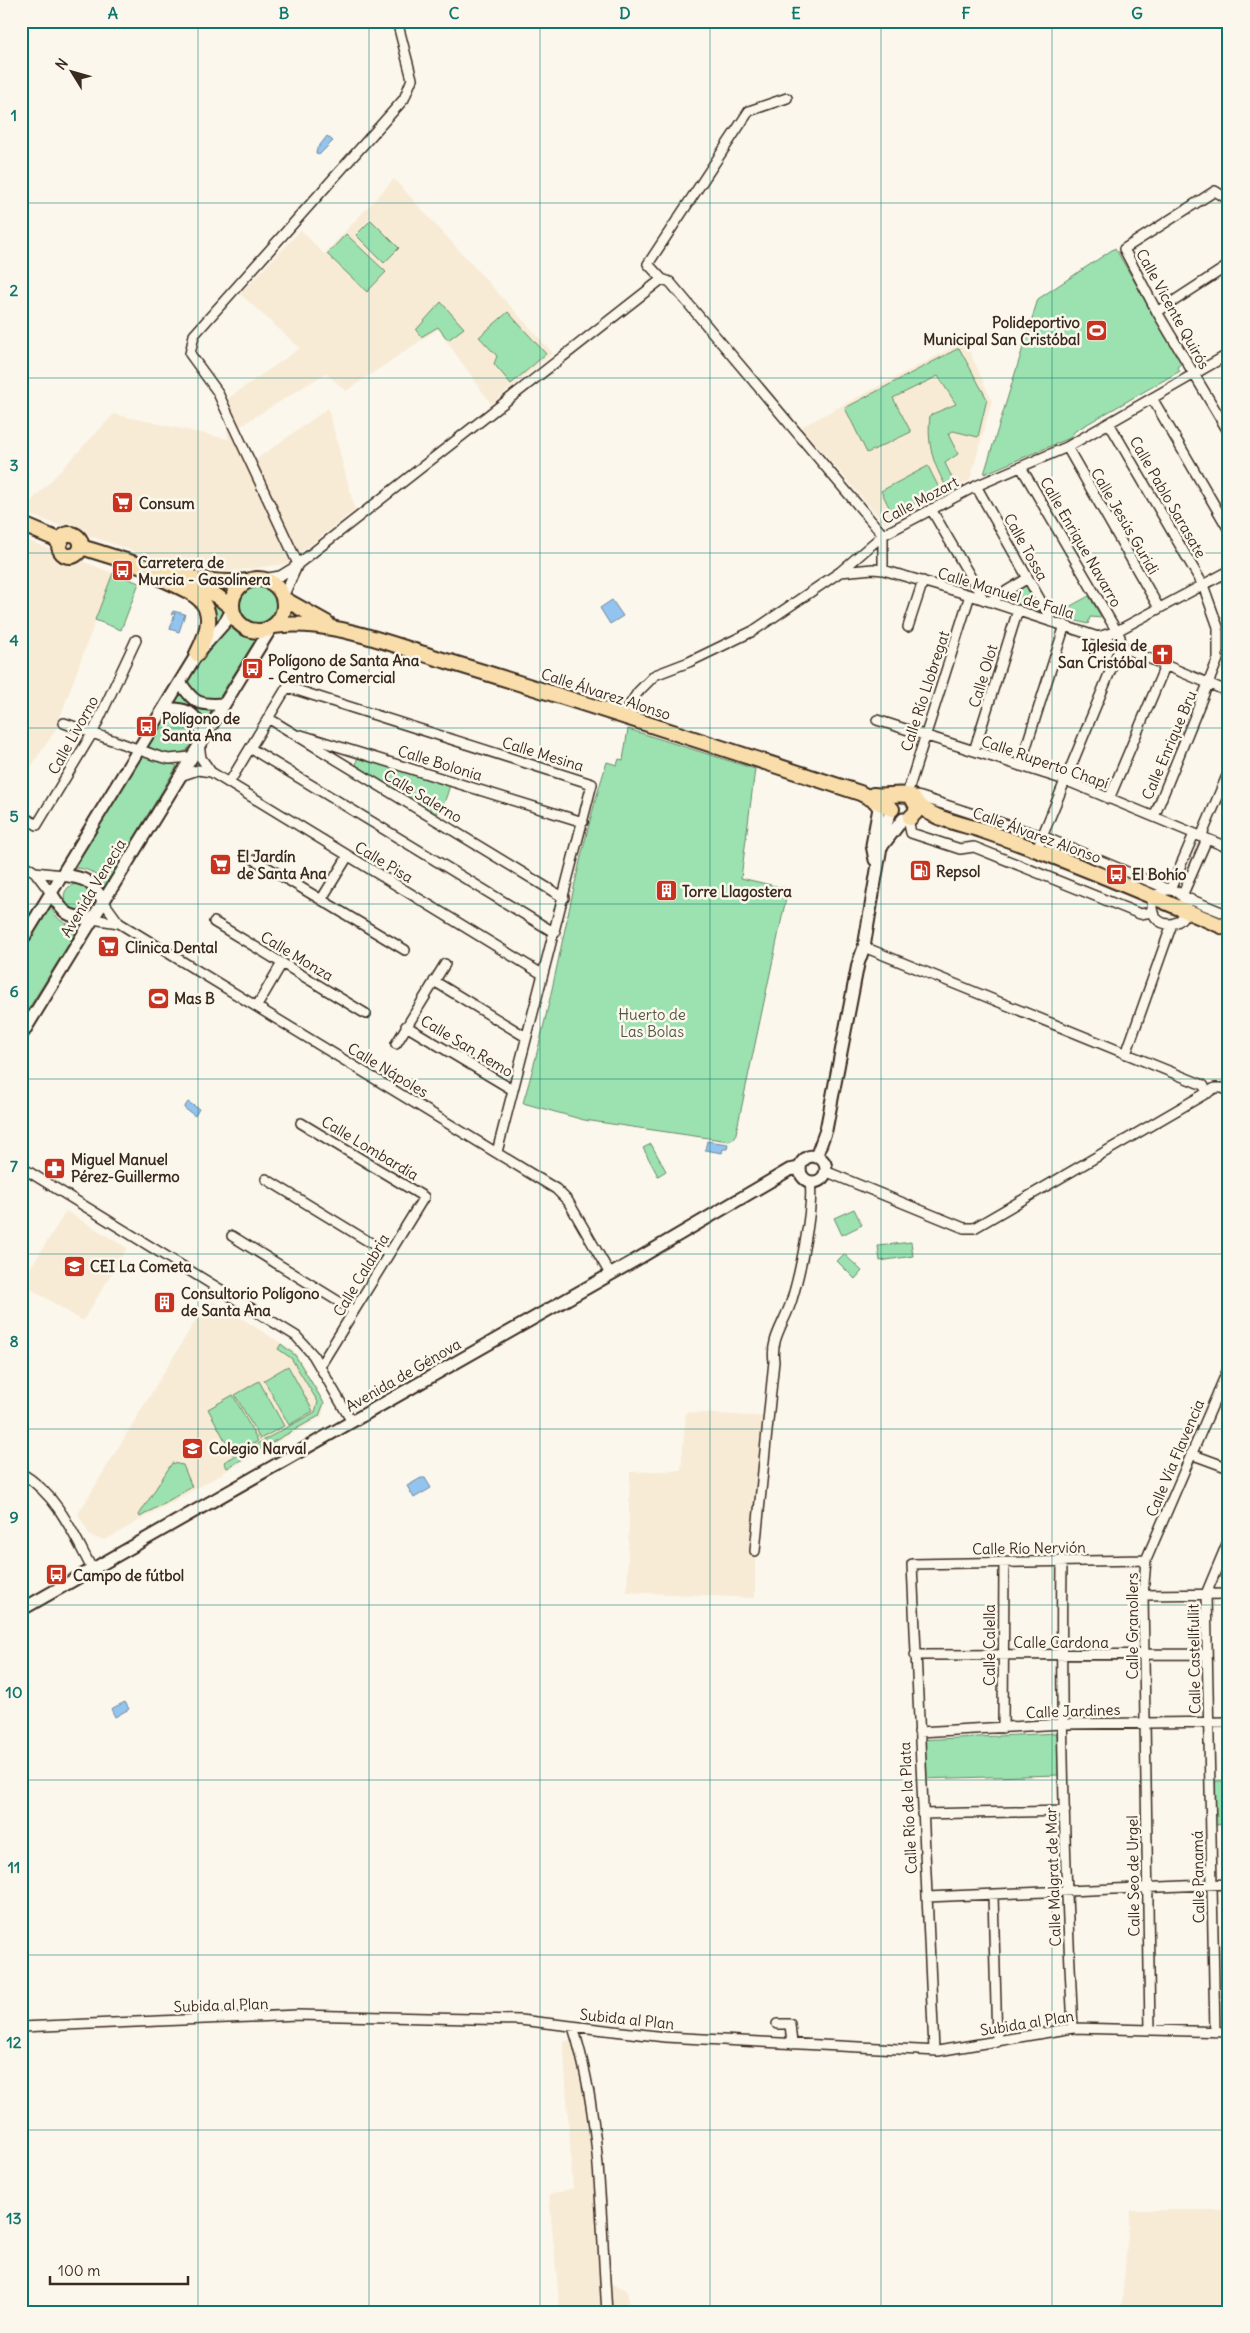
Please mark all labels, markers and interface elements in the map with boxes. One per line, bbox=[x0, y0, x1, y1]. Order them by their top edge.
text: A bbox=[108, 3, 118, 23]
text: B bbox=[279, 3, 290, 23]
text: C bbox=[449, 3, 460, 23]
text: D bbox=[619, 3, 631, 23]
text: E bbox=[791, 3, 801, 23]
text: F bbox=[961, 3, 971, 23]
text: G bbox=[1131, 3, 1143, 23]
north arrow bbox=[48, 48, 98, 98]
text: N bbox=[52, 55, 72, 73]
text: 1 bbox=[11, 105, 17, 125]
street label: Calle Vicente Quirós bbox=[1132, 246, 1214, 373]
text: 2 bbox=[10, 280, 19, 300]
place label: Polideportivo Municipal San Cristóbal bbox=[923, 313, 1081, 350]
sports icon: Polideportivo Municipal San Cristóbal bbox=[1084, 319, 1108, 343]
street label: Calle Pablo Sarasate bbox=[1125, 433, 1211, 561]
text: 3 bbox=[9, 455, 19, 475]
street label: Calle Jesús Guridi bbox=[1087, 464, 1163, 578]
street label: Calle Mozart bbox=[879, 472, 961, 528]
street label: Calle Enrique Navarro bbox=[1036, 473, 1126, 611]
supermarket icon: Consum bbox=[111, 491, 135, 515]
place label: Consum bbox=[139, 494, 195, 513]
street label: Calle Tossa bbox=[1000, 510, 1053, 584]
place label: Carretera de Murcia - Gasolinera bbox=[138, 553, 271, 589]
bus stop icon: Carretera de Murcia - Gasolinera bbox=[110, 559, 134, 583]
street label: Calle Manuel de Falla bbox=[935, 563, 1077, 623]
street label: Calle Río Llobregat bbox=[897, 628, 953, 754]
text: 4 bbox=[9, 630, 19, 650]
place label: Iglesia de San Cristóbal bbox=[1058, 636, 1147, 672]
street label: Calle Olot bbox=[964, 642, 1002, 710]
church icon: Iglesia de San Cristóbal bbox=[1151, 642, 1175, 666]
place label: Polígono de Santa Ana - Centro Comercial bbox=[268, 651, 420, 687]
bus stop icon: Polígono de Santa Ana - Centro Comercial bbox=[240, 657, 264, 681]
street label: Calle Álvarez Alonso bbox=[539, 664, 673, 724]
street label: Calle Enrique Bru bbox=[1137, 687, 1201, 803]
street label: Calle Livorno bbox=[44, 692, 102, 778]
place label: Polígono de Santa Ana bbox=[162, 709, 240, 745]
bus stop icon: Polígono de Santa Ana bbox=[134, 715, 158, 739]
street label: Calle Ruperto Chapí bbox=[979, 731, 1111, 793]
street label: Calle Mesina bbox=[500, 733, 586, 776]
street label: Calle Bolonia bbox=[395, 741, 485, 785]
street label: Calle Salerno bbox=[380, 765, 466, 827]
street label: Calle Álvarez Alonso bbox=[970, 803, 1104, 867]
text: 5 bbox=[9, 806, 19, 826]
street label: Avenida Venecia bbox=[56, 835, 130, 941]
street label: Calle Pisa bbox=[351, 837, 417, 887]
place label: El Jardín de Santa Ana bbox=[237, 847, 327, 883]
supermarket icon: El Jardín de Santa Ana bbox=[209, 853, 233, 877]
fuel station icon: Repsol bbox=[908, 859, 932, 883]
place label: Repsol bbox=[936, 862, 980, 882]
bus stop icon: El Bohío bbox=[1104, 862, 1128, 886]
place label: El Bohío bbox=[1132, 865, 1187, 884]
building icon: Torre Llagostera bbox=[654, 879, 678, 903]
place label: Torre Llagostera bbox=[682, 882, 792, 902]
street label: Calle Monza bbox=[257, 927, 337, 985]
supermarket icon: Clinica Dental bbox=[97, 935, 121, 959]
place label: Clinica Dental bbox=[125, 938, 218, 957]
text: 6 bbox=[9, 981, 19, 1001]
sports icon: Mas B bbox=[146, 986, 170, 1010]
place label: Mas B bbox=[174, 989, 215, 1008]
park label: Huerto de Las Bolas bbox=[618, 1005, 686, 1041]
street label: Calle San Remo bbox=[417, 1011, 517, 1081]
street label: Calle Nápoles bbox=[344, 1038, 432, 1102]
street label: Calle Lombardía bbox=[318, 1112, 422, 1185]
place label: Miguel Manuel Pérez-Guillermo bbox=[71, 1150, 180, 1186]
text: 7 bbox=[10, 1156, 18, 1176]
pharmacy icon: Miguel Manuel Pérez-Guillermo bbox=[43, 1156, 67, 1180]
street label: Calle Calabria bbox=[329, 1230, 393, 1320]
school or university icon: CEI La Cometa bbox=[62, 1254, 86, 1278]
place label: CEI La Cometa bbox=[90, 1257, 192, 1276]
place label: Consultorio Polígono de Santa Ana bbox=[181, 1284, 320, 1320]
building icon: Consultorio Polígono de Santa Ana bbox=[153, 1290, 177, 1314]
text: 8 bbox=[9, 1331, 19, 1351]
street label: Avenida de Génova bbox=[342, 1334, 464, 1416]
street label: Calle Vía Flavencia bbox=[1142, 1396, 1208, 1520]
school or university icon: Colegio Narval bbox=[181, 1436, 205, 1460]
place label: Colegio Narval bbox=[209, 1439, 306, 1459]
text: 9 bbox=[9, 1507, 19, 1527]
street label: Calle Río Nervión bbox=[972, 1538, 1086, 1558]
bus stop icon: Campo de fútbol bbox=[45, 1563, 69, 1587]
place label: Campo de fútbol bbox=[73, 1566, 184, 1586]
street label: Calle Granollers bbox=[1123, 1572, 1142, 1679]
street label: Calle Calella bbox=[980, 1604, 999, 1686]
street label: Calle Castellfullit bbox=[1184, 1604, 1204, 1714]
street label: Calle Cardona bbox=[1013, 1633, 1109, 1652]
text: 10 bbox=[6, 1682, 22, 1702]
street label: Calle Jardines bbox=[1025, 1700, 1121, 1722]
street label: Calle Río de la Plata bbox=[895, 1741, 921, 1874]
street label: Calle Malgrat de Mar bbox=[1041, 1807, 1065, 1947]
street label: Calle Seo de Urgel bbox=[1122, 1815, 1144, 1937]
street label: Calle Panamá bbox=[1188, 1830, 1208, 1924]
text: 11 bbox=[8, 1857, 20, 1877]
street label: Subida al Plan bbox=[173, 1994, 269, 2016]
street label: Subida al Plan bbox=[579, 2005, 675, 2033]
street label: Subida al Plan bbox=[979, 2006, 1076, 2040]
text: 12 bbox=[6, 2032, 22, 2052]
text: 13 bbox=[6, 2208, 22, 2228]
scale bar bbox=[50, 2253, 188, 2285]
text: 100 m bbox=[58, 2261, 100, 2280]

